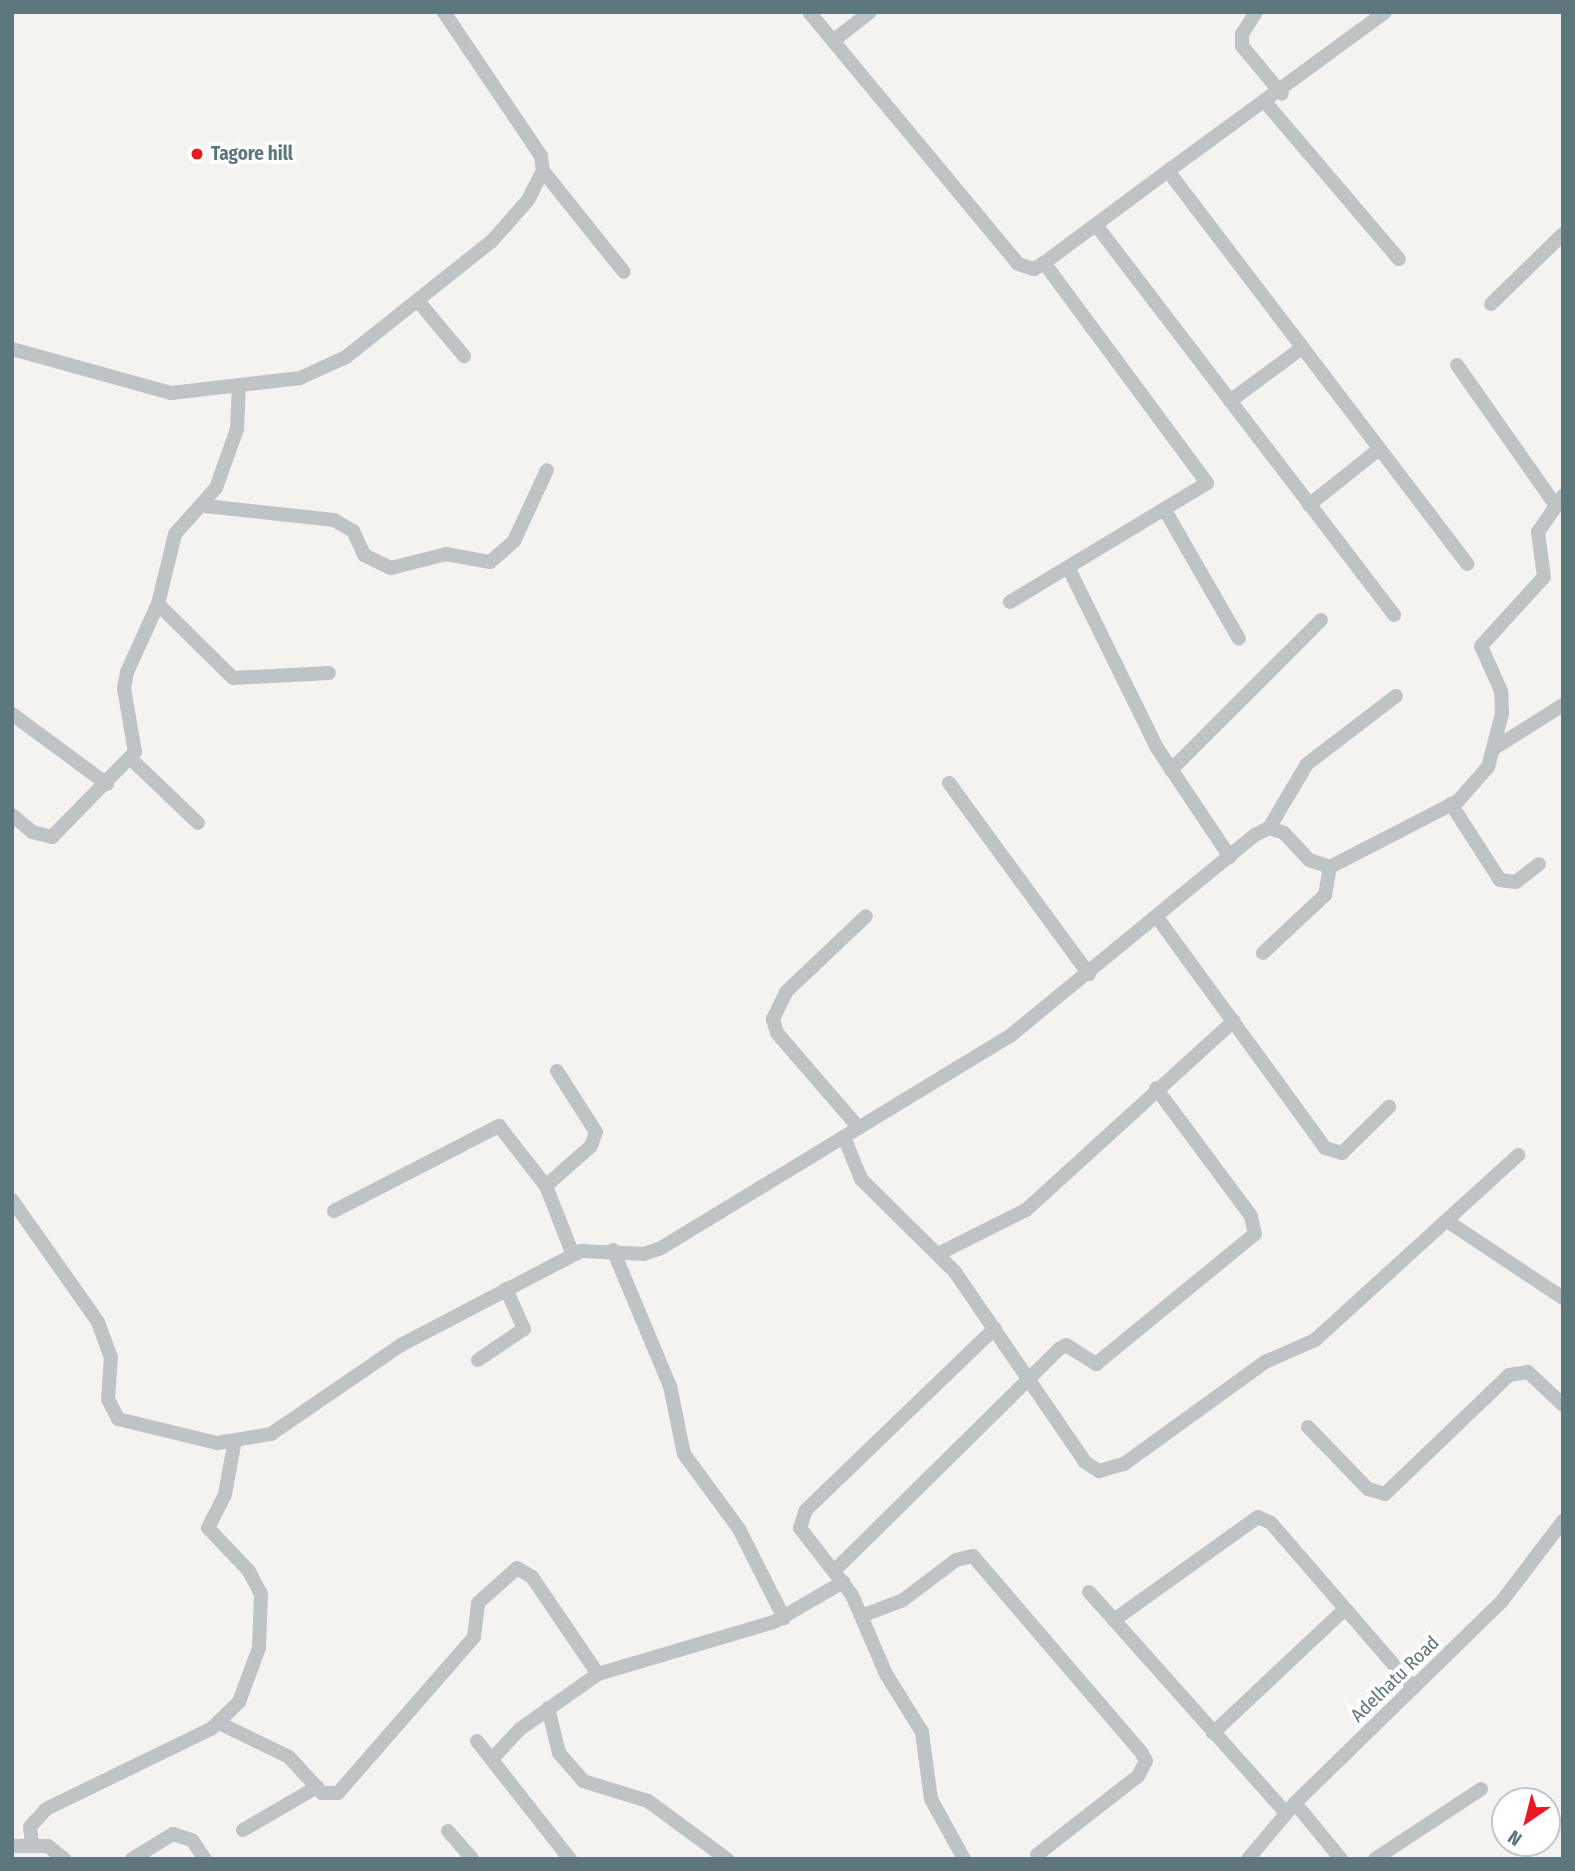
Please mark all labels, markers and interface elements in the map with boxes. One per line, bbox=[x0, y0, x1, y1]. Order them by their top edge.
place label: Tagore hill bbox=[211, 143, 293, 165]
marker: Tagore hill bbox=[189, 146, 205, 162]
street label: Adelhatu Road bbox=[1346, 1631, 1444, 1727]
north arrow bbox=[1491, 1787, 1561, 1857]
text: N bbox=[1504, 1825, 1526, 1851]

